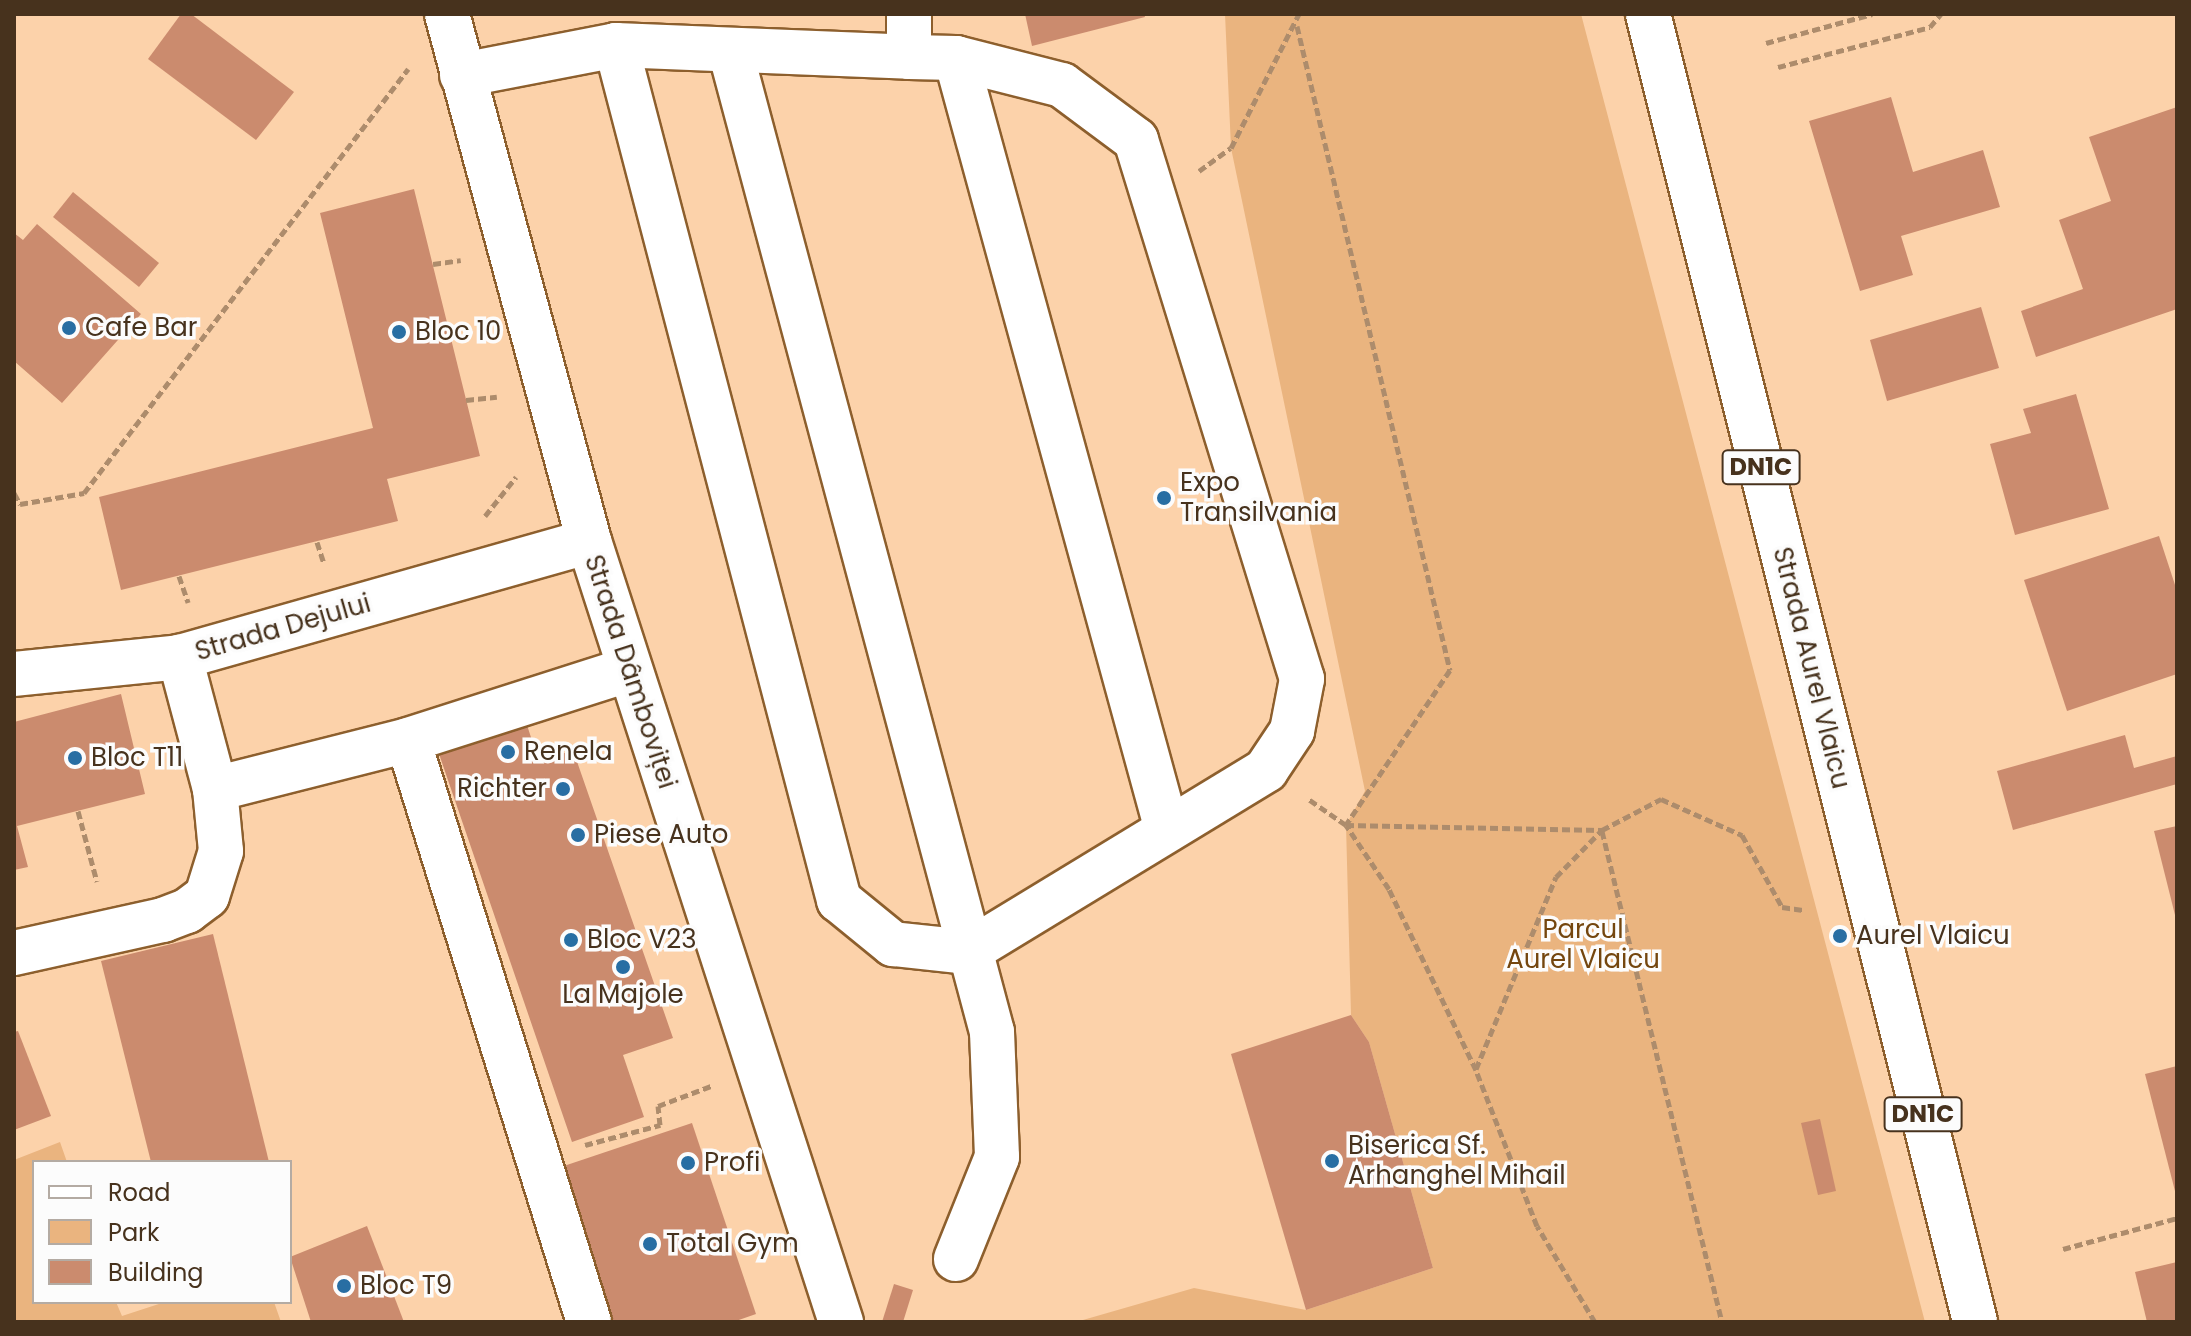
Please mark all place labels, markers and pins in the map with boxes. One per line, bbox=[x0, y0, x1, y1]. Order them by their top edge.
place label: Cafe Bar bbox=[85, 312, 197, 344]
place label: Bloc 10 bbox=[415, 316, 501, 348]
marker: Cafe Bar bbox=[60, 319, 78, 337]
marker: Bloc 10 bbox=[390, 323, 408, 341]
place label: Expo Transilvania bbox=[1180, 467, 1337, 528]
marker: Expo Transilvania bbox=[1155, 489, 1173, 507]
place label: Renela bbox=[524, 736, 613, 768]
place label: Bloc T11 bbox=[91, 742, 183, 774]
marker: Renela bbox=[499, 743, 517, 761]
marker: Bloc T11 bbox=[66, 749, 84, 767]
place label: Richter bbox=[457, 773, 547, 805]
marker: Richter bbox=[554, 780, 572, 798]
place label: Piese Auto bbox=[594, 819, 728, 851]
marker: Piese Auto bbox=[569, 826, 587, 844]
place label: Aurel Vlaicu bbox=[1856, 920, 2010, 952]
place label: Bloc V23 bbox=[587, 924, 697, 956]
marker: Aurel Vlaicu bbox=[1831, 927, 1849, 945]
marker: Bloc V23 bbox=[562, 931, 580, 949]
marker: La Majole bbox=[614, 958, 632, 976]
place label: La Majole bbox=[562, 979, 684, 1011]
place label: Biserica Sf. Arhanghel Mihail bbox=[1348, 1130, 1566, 1192]
place label: Profi bbox=[704, 1147, 760, 1179]
marker: Biserica Sf. Arhanghel Mihail bbox=[1323, 1152, 1341, 1170]
marker: Profi bbox=[679, 1154, 697, 1172]
place label: Total Gym bbox=[666, 1228, 799, 1260]
marker: Total Gym bbox=[641, 1235, 659, 1253]
place label: Bloc T9 bbox=[360, 1270, 452, 1302]
marker: Bloc T9 bbox=[335, 1277, 353, 1295]

